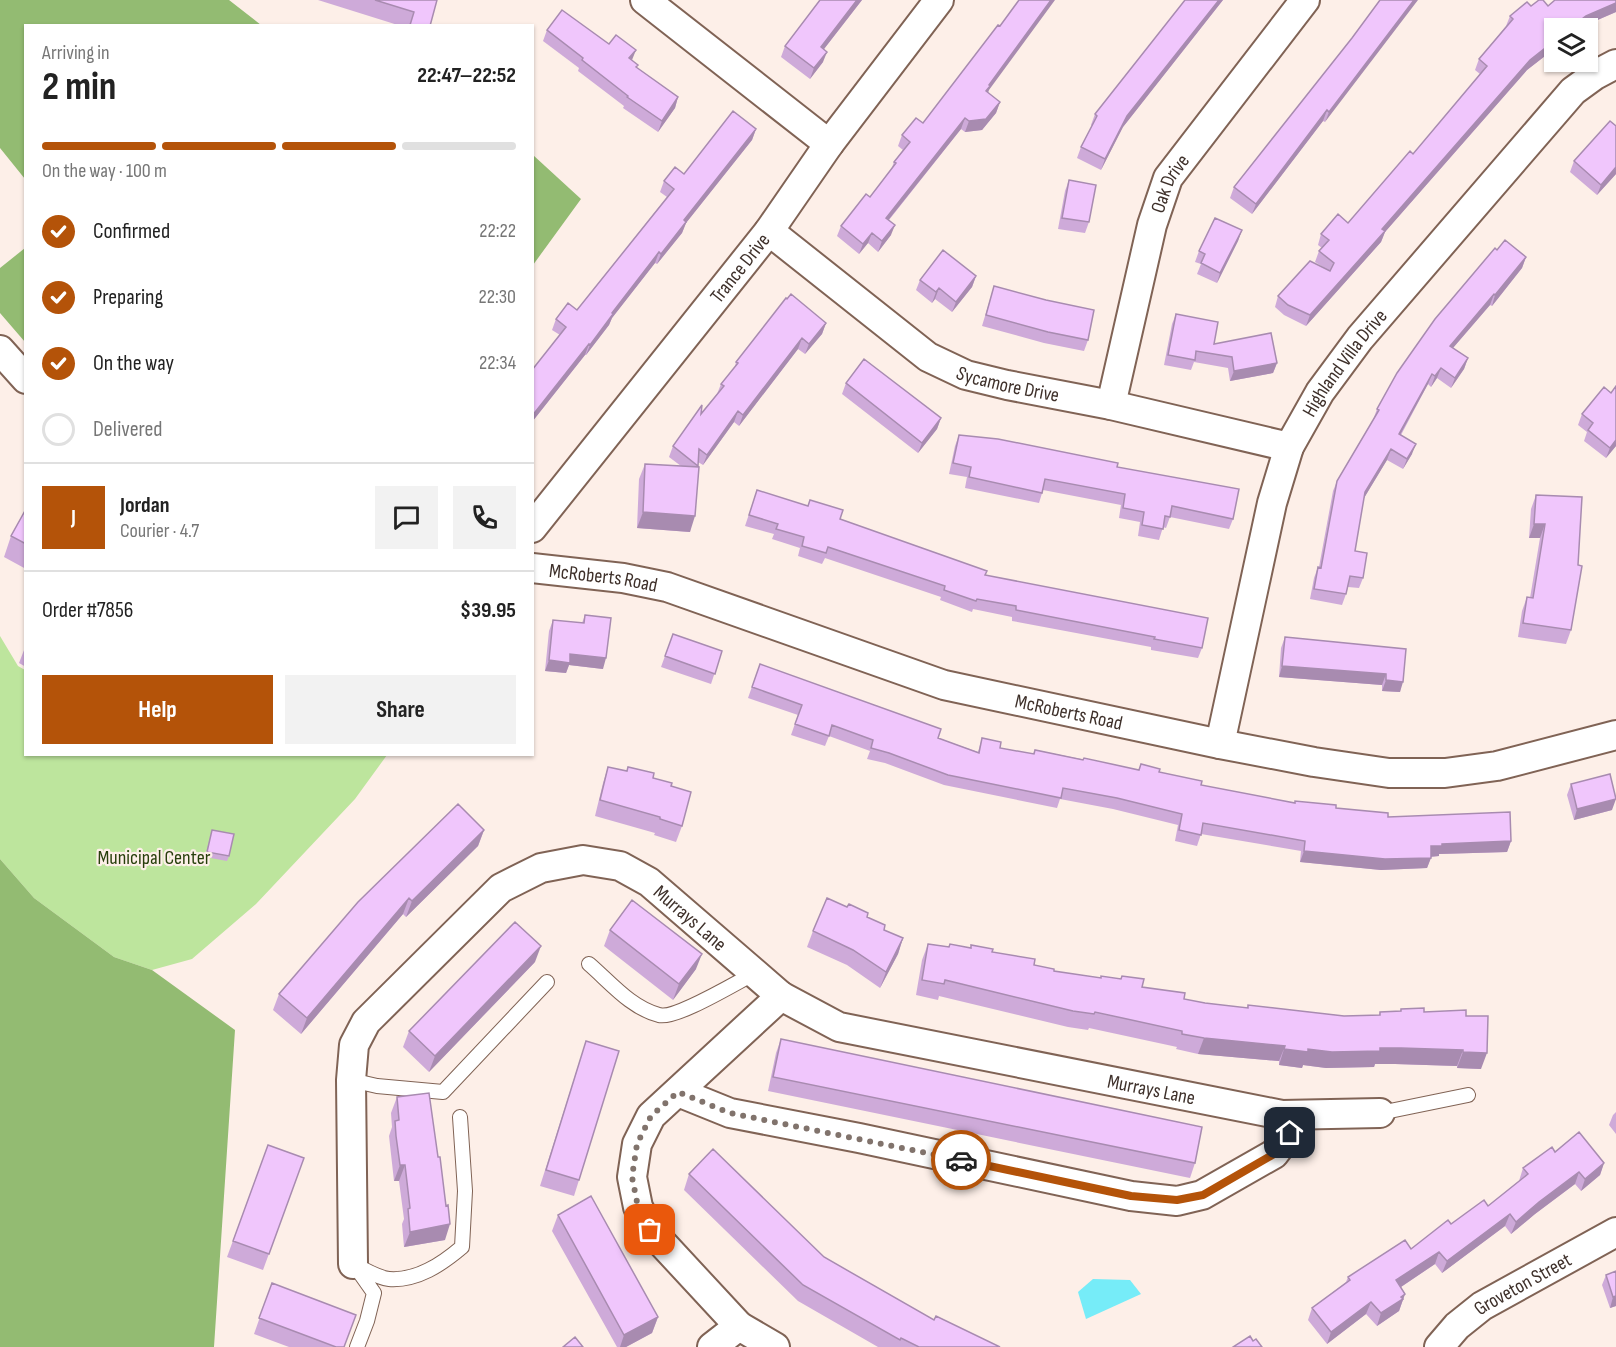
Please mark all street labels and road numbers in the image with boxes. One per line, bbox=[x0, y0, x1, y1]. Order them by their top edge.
street label: Oak Drive bbox=[1146, 150, 1195, 216]
street label: Trance Drive bbox=[705, 229, 776, 308]
street label: Highland Villa Drive bbox=[1298, 305, 1392, 421]
street label: Sycamore Drive bbox=[952, 361, 1061, 408]
street label: McRoberts Road bbox=[548, 559, 660, 598]
street label: McRoberts Road bbox=[1013, 690, 1125, 736]
street label: Murrays Lane bbox=[648, 880, 731, 957]
street label: Murrays Lane bbox=[1105, 1070, 1197, 1110]
street label: Groveton Street bbox=[1469, 1248, 1576, 1321]

